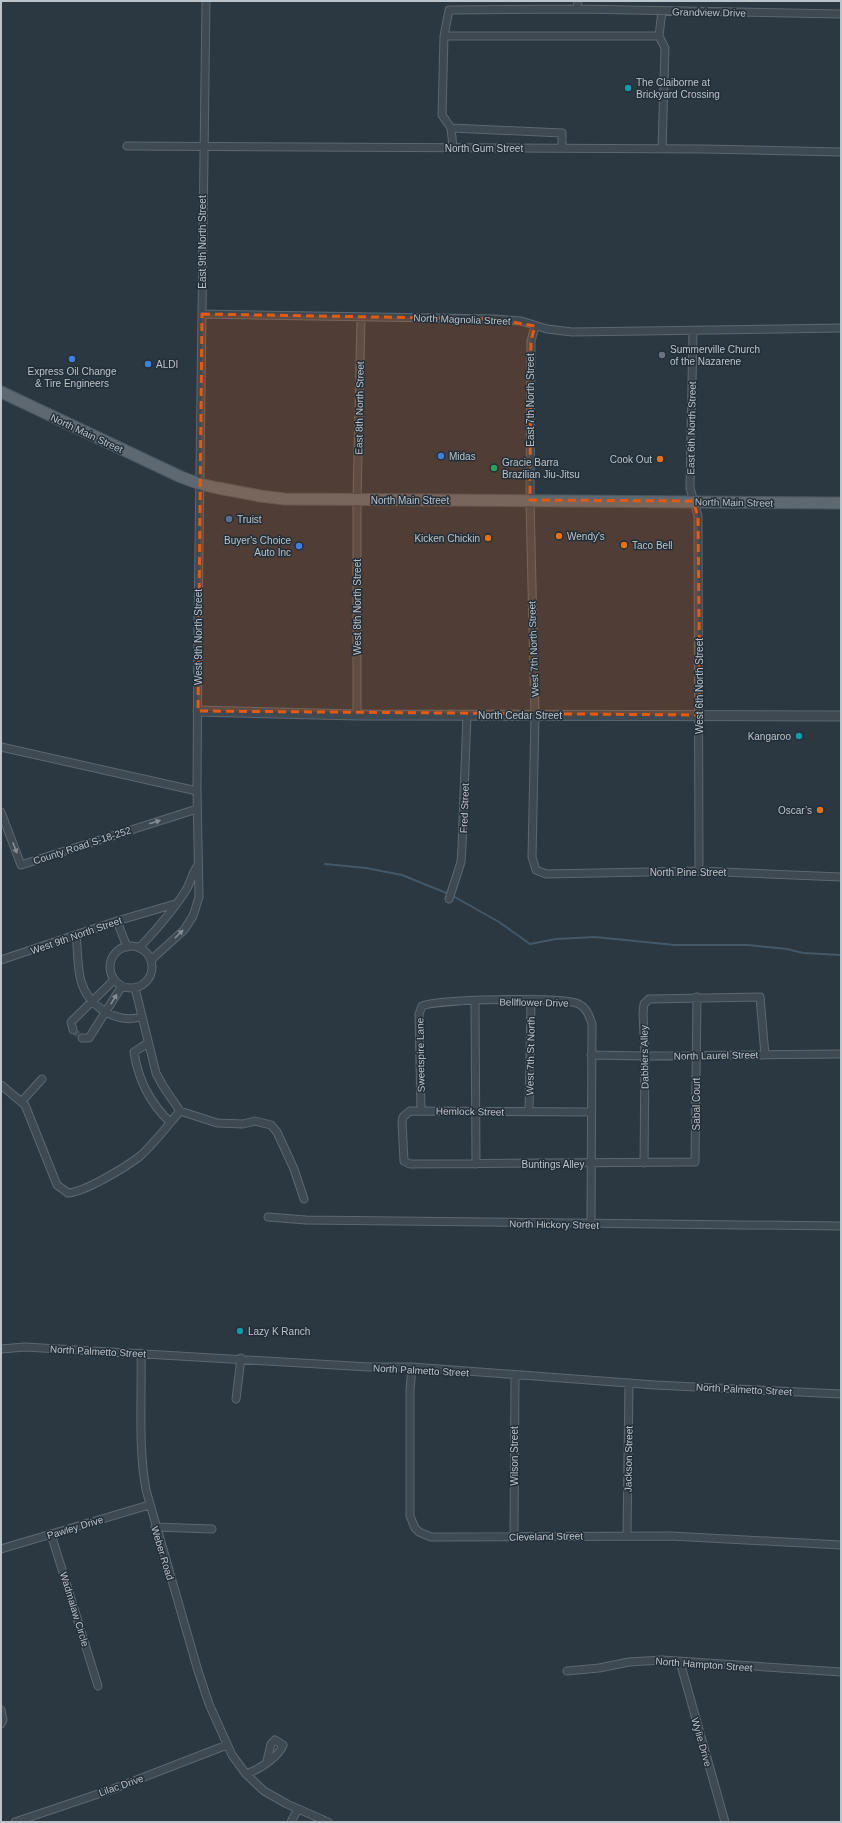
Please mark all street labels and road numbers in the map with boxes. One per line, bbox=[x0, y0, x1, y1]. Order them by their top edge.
street label: Grandview Drive bbox=[672, 6, 746, 19]
street label: North Gum Street bbox=[445, 143, 523, 154]
street label: East 9th North Street bbox=[197, 195, 208, 289]
street label: North Magnolia Street bbox=[413, 312, 511, 327]
street label: East 7th North Street bbox=[525, 353, 536, 447]
street label: East 8th North Street bbox=[353, 361, 366, 455]
street label: East 6th North Street bbox=[685, 381, 698, 475]
street label: North Main Street bbox=[49, 412, 125, 455]
street label: North Main Street bbox=[371, 495, 449, 506]
street label: North Main Street bbox=[695, 496, 773, 509]
street label: West 8th North Street bbox=[352, 559, 363, 655]
street label: West 9th North Street bbox=[193, 589, 204, 685]
street label: West 7th North Street bbox=[526, 601, 541, 697]
street label: West 6th North Street bbox=[694, 638, 705, 734]
street label: North Cedar Street bbox=[478, 710, 562, 721]
street label: Fred Street bbox=[458, 783, 471, 833]
street label: County Road S-18-252 bbox=[32, 824, 133, 867]
street label: North Pine Street bbox=[650, 867, 727, 878]
street label: West 9th North Street bbox=[29, 915, 124, 956]
street label: Bellflower Drive bbox=[499, 996, 569, 1009]
street label: Sweetspire Lane bbox=[414, 1017, 427, 1092]
street label: West 7th St North bbox=[524, 1017, 537, 1095]
street label: Dabblers Alley bbox=[638, 1025, 651, 1089]
street label: North Laurel Street bbox=[674, 1049, 759, 1062]
street label: Sabal Court bbox=[691, 1077, 702, 1130]
street label: Hemlock Street bbox=[436, 1105, 504, 1118]
street label: Buntings Alley bbox=[522, 1159, 584, 1170]
street label: North Hickory Street bbox=[509, 1218, 599, 1231]
street label: North Palmetto Street bbox=[50, 1343, 146, 1360]
street label: North Palmetto Street bbox=[373, 1362, 469, 1379]
street label: North Palmetto Street bbox=[696, 1381, 792, 1398]
street label: Wilson Street bbox=[509, 1426, 520, 1486]
street label: Jackson Street bbox=[622, 1426, 635, 1492]
street label: Pawley Drive bbox=[46, 1514, 105, 1541]
street label: Weber Road bbox=[149, 1525, 176, 1582]
street label: Cleveland Street bbox=[509, 1530, 583, 1543]
street label: Wadmalaw Circle bbox=[58, 1571, 91, 1648]
street label: North Hampton Street bbox=[655, 1656, 753, 1673]
street label: Wylie Drive bbox=[689, 1716, 714, 1768]
street label: Lilac Drive bbox=[97, 1773, 145, 1798]

